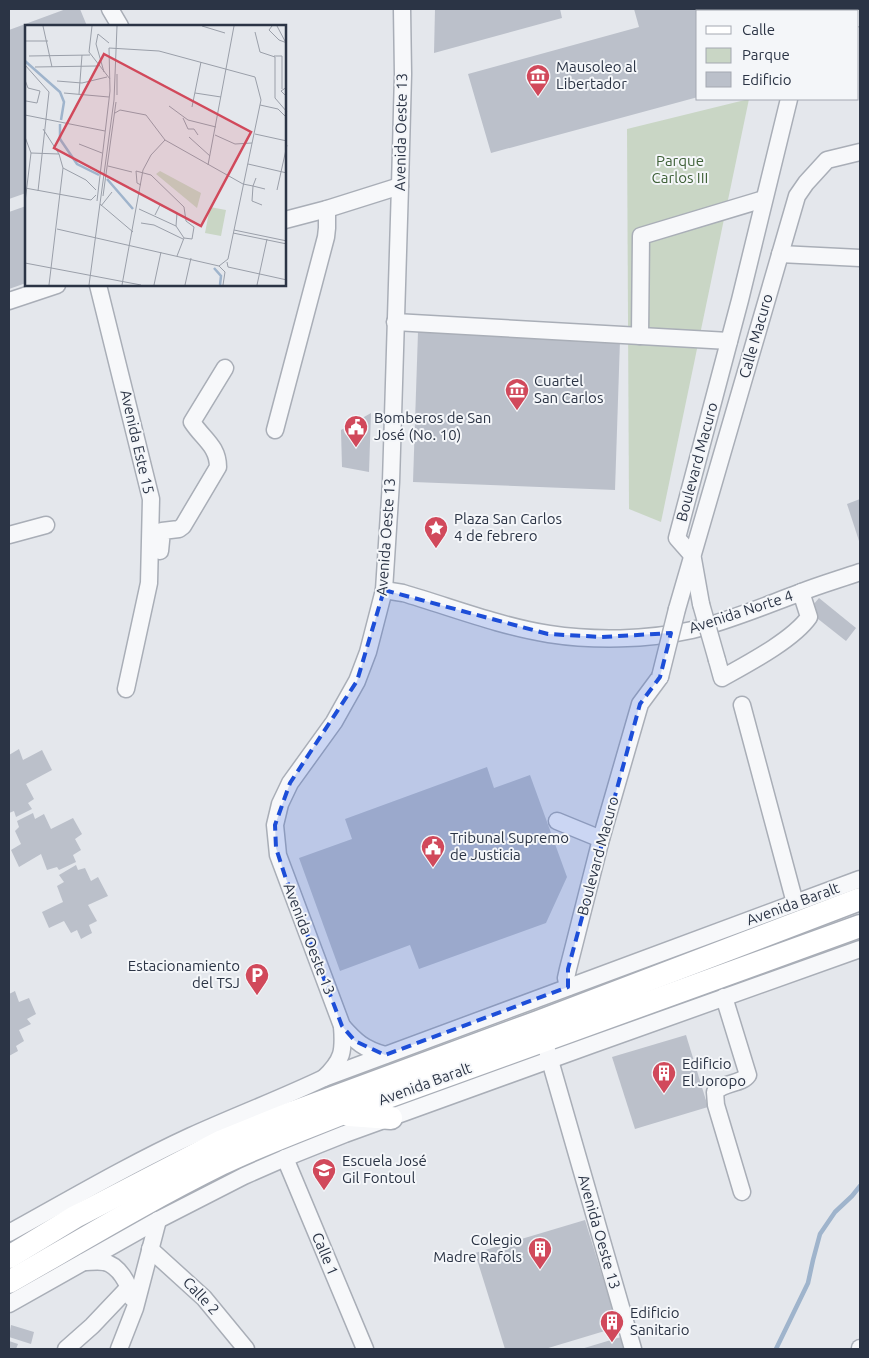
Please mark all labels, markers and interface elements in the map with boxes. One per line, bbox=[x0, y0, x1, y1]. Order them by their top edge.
legend bbox=[696, 10, 859, 100]
text: Calle bbox=[742, 21, 775, 38]
inset map bbox=[25, 25, 286, 286]
text: Parque bbox=[742, 46, 790, 63]
place label: Mausoleo al Libertador bbox=[556, 58, 637, 92]
museum icon: Mausoleo al Libertador bbox=[525, 63, 551, 97]
text: Edificio bbox=[742, 71, 791, 88]
street label: Avenida Oeste 13 bbox=[391, 73, 410, 191]
park label: Parque Carlos III bbox=[652, 152, 708, 186]
street label: Calle Macuro bbox=[735, 292, 776, 380]
place label: Cuartel San Carlos bbox=[534, 372, 603, 406]
museum icon: Cuartel San Carlos bbox=[504, 377, 530, 411]
street label: Avenida Este 15 bbox=[117, 388, 158, 496]
street label: Boulevard Macuro bbox=[672, 400, 721, 523]
place label: Bomberos de San José (No. 10) bbox=[374, 409, 491, 443]
public building icon: Bomberos de San José (No. 10) bbox=[343, 414, 369, 448]
street label: Avenida Oeste 13 bbox=[373, 477, 398, 597]
place label: Plaza San Carlos 4 de febrero bbox=[454, 510, 562, 544]
place icon: Plaza San Carlos 4 de febrero bbox=[423, 515, 449, 549]
street label: Avenida Norte 4 bbox=[687, 587, 795, 636]
street label: Boulevard Macuro bbox=[573, 794, 622, 917]
place label: Tribunal Supremo de Justicia bbox=[450, 829, 569, 863]
public building icon: Tribunal Supremo de Justicia bbox=[420, 834, 446, 868]
street label: Avenida Baralt bbox=[744, 879, 842, 928]
street label: Avenida Oeste 13 bbox=[280, 881, 339, 997]
place label: Estacionamiento del TSJ bbox=[128, 957, 240, 991]
parking icon: Estacionamiento del TSJ bbox=[244, 962, 270, 996]
place label: Edificio El Joropo bbox=[682, 1055, 746, 1089]
street label: Avenida Baralt bbox=[376, 1059, 474, 1108]
building icon: Edificio El Joropo bbox=[651, 1060, 677, 1094]
place label: Escuela José Gil Fontoul bbox=[342, 1152, 427, 1186]
school or university icon: Escuela José Gil Fontoul bbox=[311, 1157, 337, 1191]
street label: Avenida Oeste 13 bbox=[575, 1173, 624, 1291]
street label: Calle 1 bbox=[309, 1230, 342, 1278]
place label: Colegio Madre Rafols bbox=[433, 1231, 522, 1265]
building icon: Colegio Madre Rafols bbox=[527, 1236, 553, 1270]
street label: Calle 2 bbox=[180, 1273, 223, 1318]
place label: Edificio Sanitario bbox=[630, 1304, 689, 1338]
building icon: Edificio Sanitario bbox=[599, 1309, 625, 1343]

